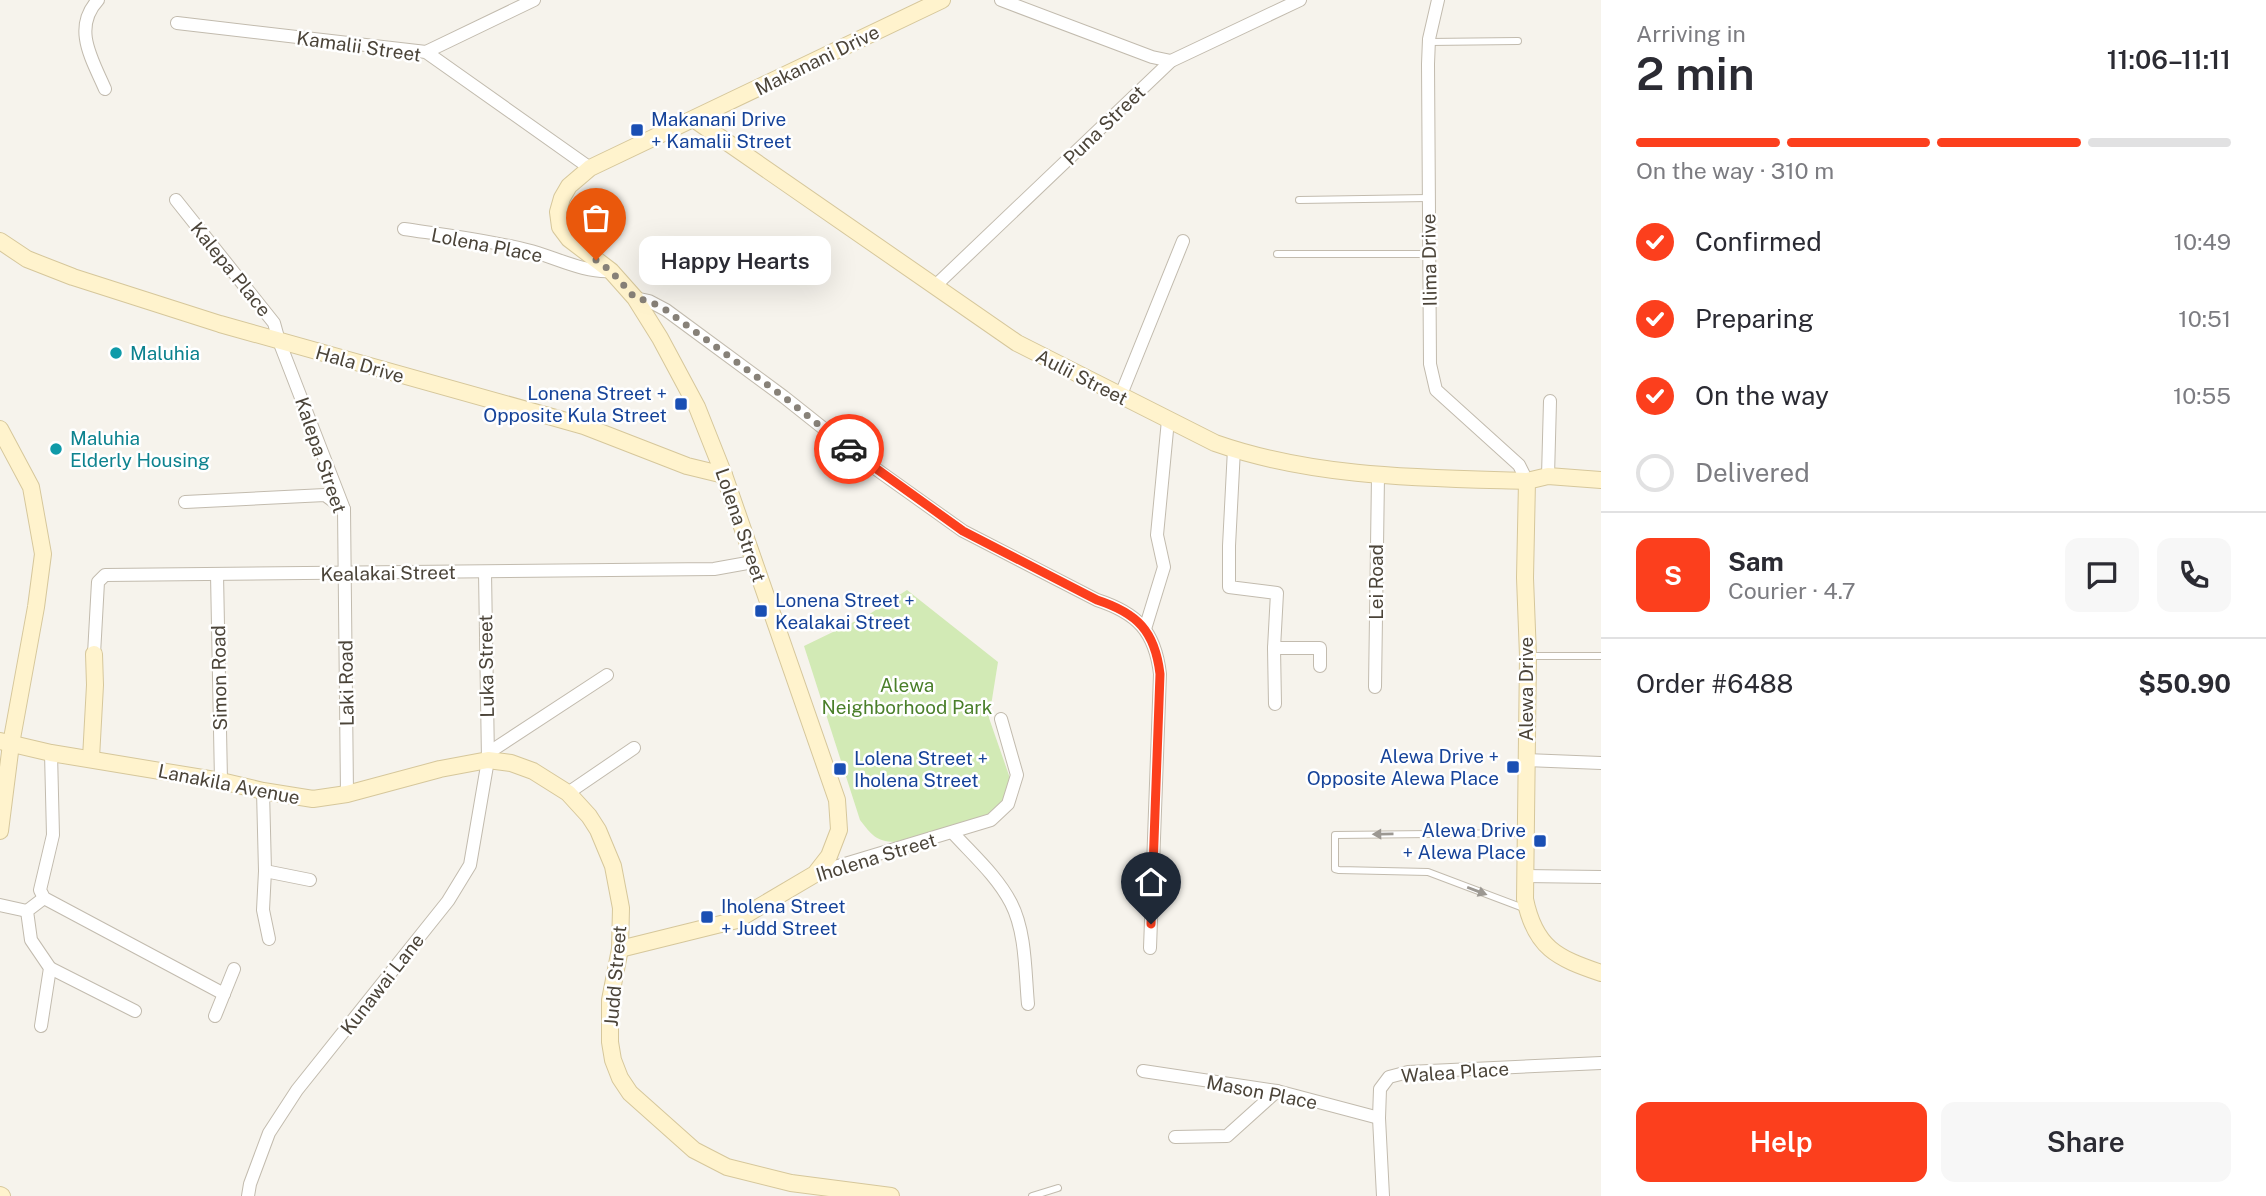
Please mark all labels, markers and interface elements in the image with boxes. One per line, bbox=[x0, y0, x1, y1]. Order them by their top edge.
street label: Makanani Drive bbox=[751, 20, 883, 100]
text: Arriving in bbox=[1636, 20, 1746, 47]
street label: Kamalii Street bbox=[295, 26, 423, 66]
text: 11:06–11:11 bbox=[2107, 44, 2231, 75]
text: 2 min bbox=[1636, 46, 1755, 100]
street label: Puna Street bbox=[1059, 81, 1149, 169]
place label: Makanani Drive + Kamalii Street bbox=[651, 108, 792, 152]
marker: Makanani Drive + Kamalii Street bbox=[629, 122, 645, 138]
text: On the way · 310 m bbox=[1636, 157, 1834, 184]
pin bbox=[566, 188, 626, 260]
icon: bag bbox=[577, 199, 615, 237]
street label: Ilima Drive bbox=[1417, 213, 1441, 307]
street label: Kalepa Place bbox=[186, 217, 276, 321]
street label: Lolena Place bbox=[430, 223, 544, 267]
icon: check bbox=[1636, 223, 1674, 261]
text: Confirmed bbox=[1695, 226, 1822, 257]
text: 10:49 bbox=[2174, 228, 2231, 255]
callout: Happy Hearts bbox=[638, 236, 830, 284]
text: Happy Hearts bbox=[660, 247, 810, 274]
icon: check bbox=[1636, 300, 1674, 338]
text: Preparing bbox=[1695, 303, 1814, 334]
text: 10:51 bbox=[2178, 305, 2231, 332]
street label: Hala Drive bbox=[313, 341, 407, 387]
place label: Maluhia bbox=[130, 342, 200, 364]
marker: Maluhia bbox=[108, 345, 124, 361]
street label: Aulii Street bbox=[1033, 345, 1131, 409]
icon: check bbox=[1636, 377, 1674, 415]
text: On the way bbox=[1695, 380, 1829, 411]
place label: Lonena Street + Opposite Kula Street bbox=[483, 382, 667, 426]
text: 10:55 bbox=[2173, 382, 2231, 409]
street label: Kalepa Street bbox=[291, 394, 351, 516]
marker: Lonena Street + Opposite Kula Street bbox=[673, 396, 689, 412]
courier bbox=[814, 414, 884, 484]
place label: Maluhia Elderly Housing bbox=[70, 427, 210, 471]
icon: car bbox=[830, 430, 868, 468]
marker: Maluhia Elderly Housing bbox=[48, 441, 64, 457]
text: Delivered bbox=[1695, 457, 1810, 488]
street label: Lolena Street bbox=[711, 465, 771, 585]
button: chat bbox=[2065, 538, 2139, 612]
button: phone bbox=[2157, 538, 2231, 612]
street label: Lei Road bbox=[1365, 544, 1387, 620]
text: Sam bbox=[1728, 546, 1784, 577]
text: S bbox=[1664, 560, 1682, 591]
street label: Kealakai Street bbox=[320, 561, 456, 585]
text: Courier · 4.7 bbox=[1728, 577, 1856, 604]
place label: Lonena Street + Kealakai Street bbox=[775, 589, 915, 633]
marker: Lonena Street + Kealakai Street bbox=[753, 603, 769, 619]
street label: Luka Street bbox=[474, 614, 498, 718]
street label: Simon Road bbox=[207, 625, 231, 731]
street label: Alewa Drive bbox=[1515, 637, 1537, 741]
street label: Laki Road bbox=[334, 640, 358, 726]
text: Order #6488 bbox=[1636, 668, 1793, 699]
text: $50.90 bbox=[2138, 668, 2231, 699]
park label: Alewa Neighborhood Park bbox=[822, 674, 993, 718]
place label: Alewa Drive + Opposite Alewa Place bbox=[1307, 745, 1499, 789]
place label: Lolena Street + Iholena Street bbox=[854, 747, 988, 791]
street label: Lanakila Avenue bbox=[156, 759, 302, 809]
marker: Alewa Drive + Opposite Alewa Place bbox=[1505, 759, 1521, 775]
marker: Lolena Street + Iholena Street bbox=[832, 761, 848, 777]
place label: Alewa Drive + Alewa Place bbox=[1402, 819, 1526, 863]
street label: Iholena Street bbox=[813, 828, 939, 886]
one-way arrow bbox=[1372, 829, 1394, 840]
marker: Alewa Drive + Alewa Place bbox=[1532, 833, 1548, 849]
pin bbox=[1121, 852, 1181, 924]
icon: home bbox=[1132, 863, 1170, 901]
one-way arrow bbox=[1467, 885, 1488, 896]
place label: Iholena Street + Judd Street bbox=[721, 895, 846, 939]
marker: Iholena Street + Judd Street bbox=[699, 909, 715, 925]
street label: Judd Street bbox=[600, 925, 630, 1027]
street label: Kunawai Lane bbox=[336, 929, 428, 1039]
street label: Walea Place bbox=[1400, 1057, 1510, 1087]
street label: Mason Place bbox=[1205, 1070, 1319, 1114]
button: Help bbox=[1636, 1102, 1927, 1182]
button: Share bbox=[1941, 1102, 2231, 1182]

